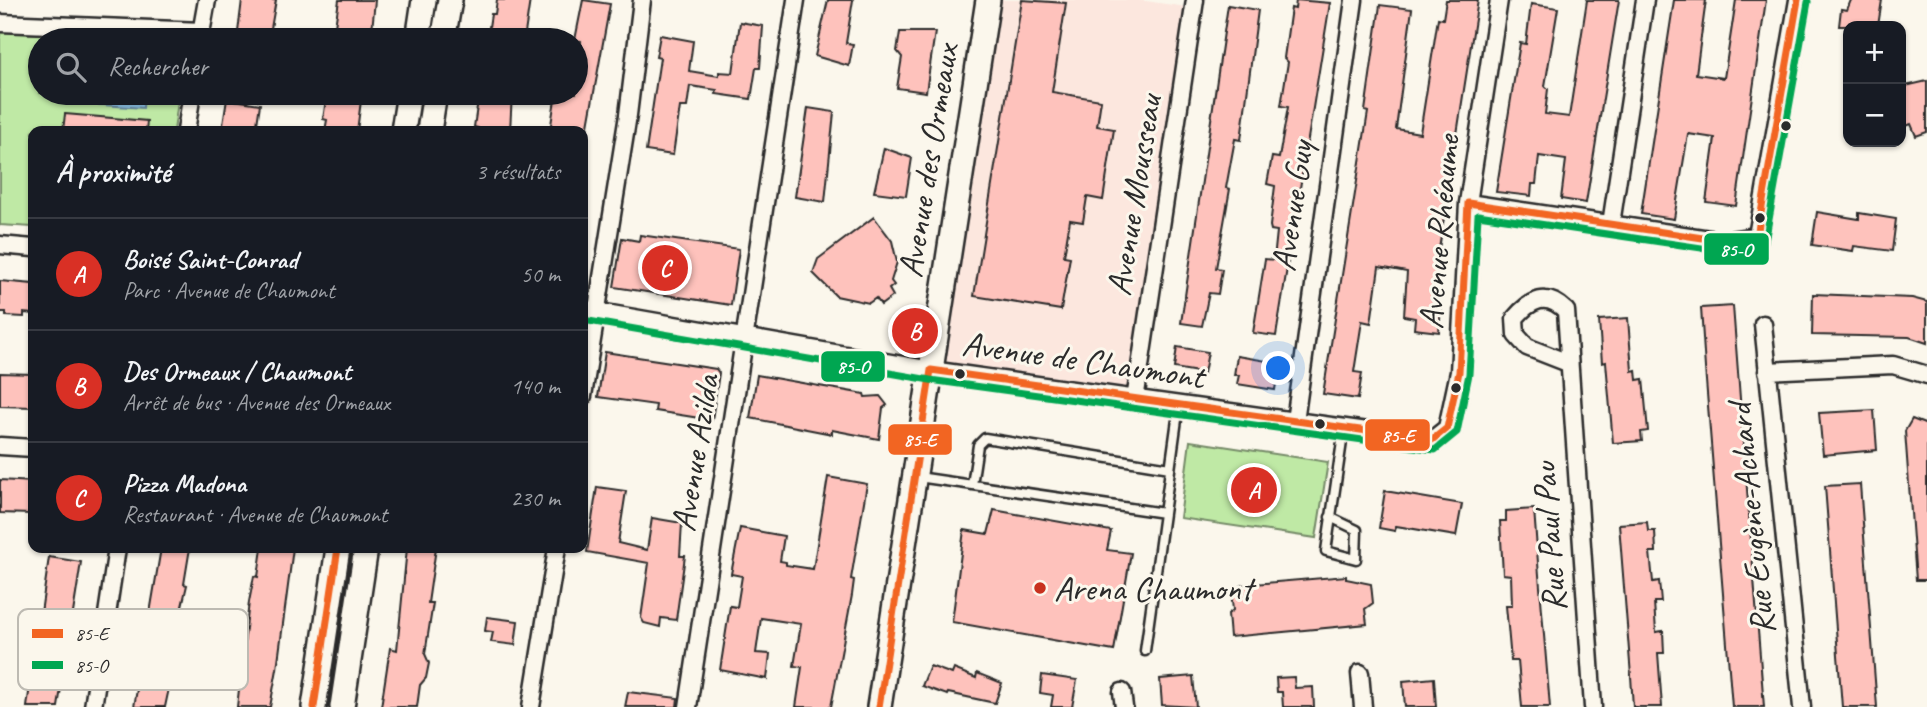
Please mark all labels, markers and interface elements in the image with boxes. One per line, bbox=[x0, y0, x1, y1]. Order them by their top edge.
map controls bbox=[1843, 21, 1906, 147]
button: + bbox=[1843, 21, 1906, 84]
search box bbox=[28, 28, 588, 105]
street label: Avenue des Ormeaux bbox=[887, 38, 969, 281]
icon: search bbox=[52, 48, 90, 86]
text: Rechercher bbox=[108, 50, 208, 83]
button: − bbox=[1843, 84, 1906, 147]
street label: Avenue Mousseau bbox=[1096, 89, 1172, 299]
unlabelled marker bbox=[1779, 119, 1793, 133]
street label: Avenue Rhéaume bbox=[1408, 131, 1470, 331]
street label: Avenue Guy bbox=[1261, 135, 1324, 274]
text: À proximité bbox=[56, 153, 170, 191]
text: 3 résultats bbox=[476, 157, 560, 186]
unlabelled marker bbox=[1753, 211, 1767, 225]
line badge: 85-O bbox=[1703, 232, 1770, 266]
text: 85-O bbox=[1720, 238, 1755, 262]
pin: C bbox=[642, 242, 688, 294]
text: Boisé Saint-Conrad bbox=[123, 243, 298, 276]
text: A bbox=[73, 260, 85, 289]
text: 50 m bbox=[521, 260, 560, 289]
text: Parc · Avenue de Chaumont bbox=[123, 276, 335, 305]
pin: B bbox=[892, 305, 938, 357]
street label: Avenue de Chaumont bbox=[959, 321, 1210, 400]
line badge: 85-O bbox=[820, 350, 886, 383]
your location bbox=[1261, 351, 1295, 385]
text: Des Ormeaux / Chaumont bbox=[123, 355, 351, 388]
text: 85-O bbox=[837, 355, 872, 379]
unlabelled marker bbox=[953, 367, 967, 381]
street label: Avenue Azilda bbox=[660, 370, 730, 534]
text: B bbox=[73, 372, 85, 401]
text: 140 m bbox=[511, 372, 560, 401]
unlabelled marker bbox=[1449, 381, 1463, 395]
text: Arrêt de bus · Avenue des Ormeaux bbox=[123, 388, 390, 417]
street label: Rue Eugène-Achard bbox=[1716, 396, 1785, 637]
unlabelled marker bbox=[1313, 417, 1327, 431]
line badge: 85-E bbox=[1364, 418, 1431, 452]
line badge: 85-E bbox=[887, 423, 953, 456]
text: 85-E bbox=[1381, 424, 1417, 448]
text: 85-E bbox=[903, 428, 939, 452]
street label: Rue Paul Pau bbox=[1521, 459, 1577, 613]
pin: A bbox=[1231, 464, 1277, 516]
text: Pizza Madona bbox=[123, 467, 246, 500]
text: C bbox=[74, 484, 84, 513]
text: 230 m bbox=[511, 484, 560, 513]
text: Restaurant · Avenue de Chaumont bbox=[123, 500, 387, 529]
place label: Arena Chaumont bbox=[1054, 566, 1257, 611]
marker: Arena Chaumont bbox=[1032, 580, 1048, 596]
legend bbox=[18, 609, 248, 690]
text: 85-E bbox=[75, 622, 111, 646]
text: 85-O bbox=[75, 654, 110, 678]

